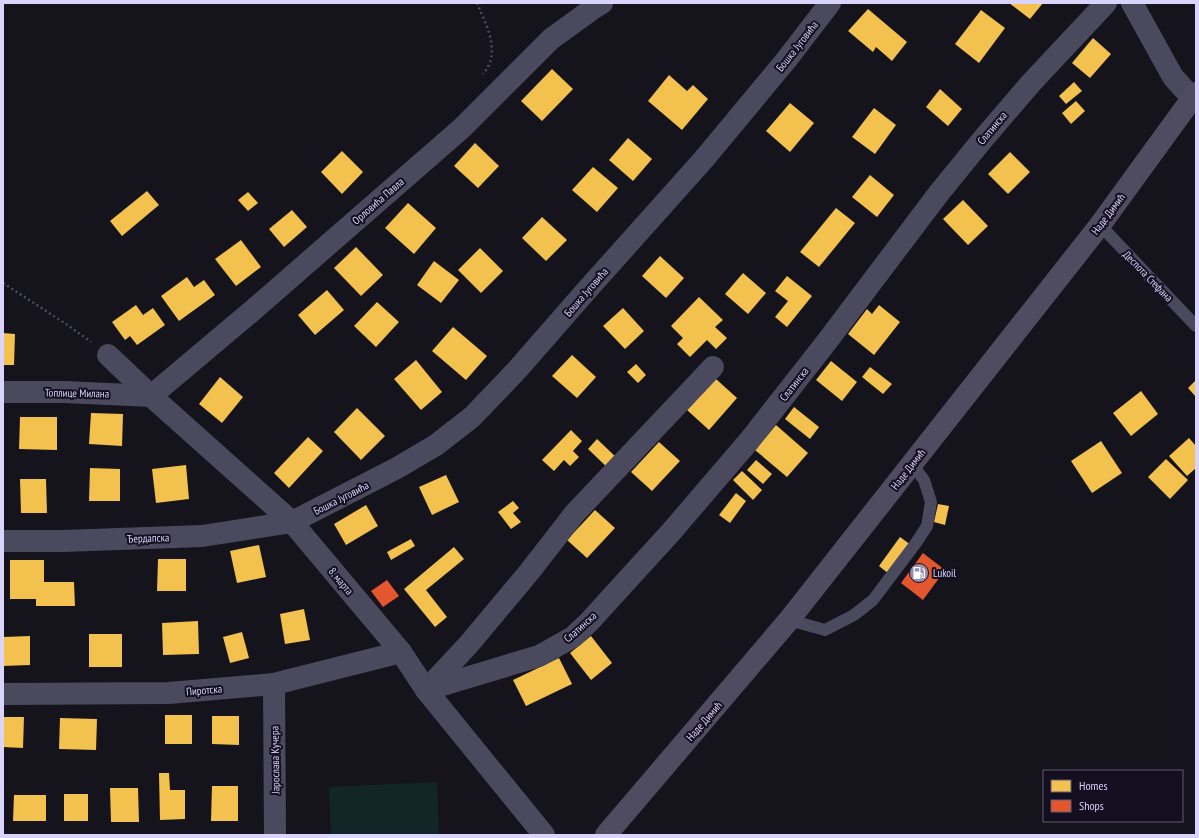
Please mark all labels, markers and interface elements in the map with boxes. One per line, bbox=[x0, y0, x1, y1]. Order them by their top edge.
street label: Бошка Југовића bbox=[773, 18, 821, 74]
street label: Слатинска bbox=[974, 108, 1010, 148]
street label: Орловића Павла bbox=[349, 175, 407, 227]
street label: Наде Димић bbox=[1088, 191, 1128, 237]
street label: Деспота Стефана bbox=[1120, 248, 1176, 304]
street label: Бошка Југовића bbox=[561, 265, 611, 319]
street label: Слатинска bbox=[776, 364, 812, 404]
street label: Топлице Милана bbox=[45, 385, 109, 401]
street label: Наде Димић bbox=[888, 446, 928, 492]
street label: Бошка Југовића bbox=[311, 478, 371, 518]
street label: Ђердапска bbox=[127, 530, 169, 546]
fuel station icon: Lukoil bbox=[908, 562, 930, 584]
street label: 8. марта bbox=[326, 565, 356, 597]
place label: Lukoil bbox=[933, 566, 956, 580]
street label: Слатинска bbox=[561, 609, 599, 645]
street label: Пиротска bbox=[185, 681, 223, 699]
street label: Наде Димић bbox=[683, 698, 725, 744]
street label: Јарослава Кучера bbox=[267, 726, 283, 795]
legend bbox=[1043, 770, 1183, 822]
text: Homes bbox=[1079, 778, 1107, 793]
text: Shops bbox=[1079, 798, 1104, 813]

